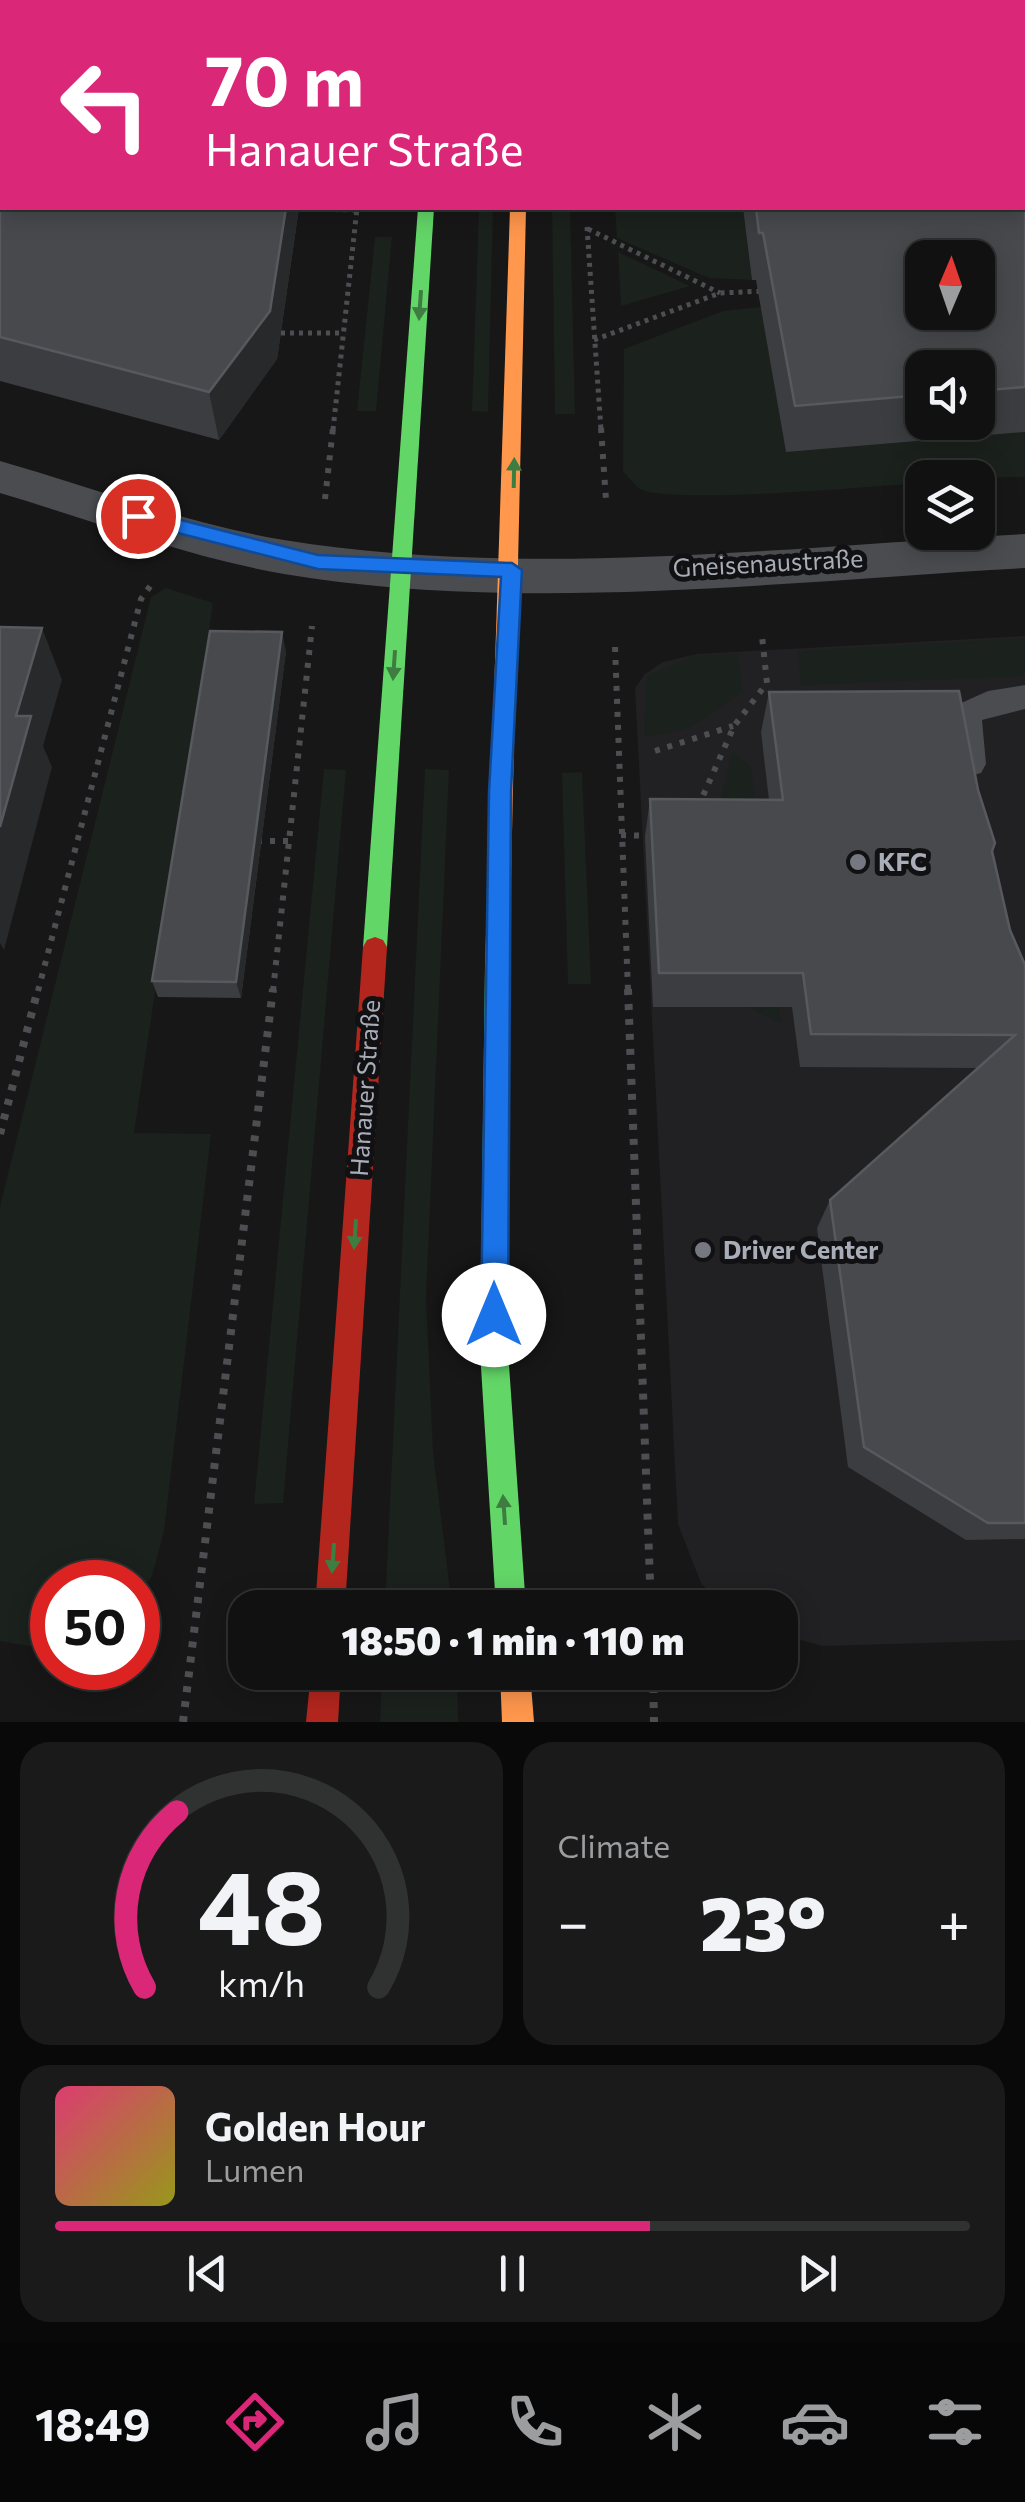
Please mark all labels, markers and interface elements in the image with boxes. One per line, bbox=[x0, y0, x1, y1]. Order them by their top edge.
text: 70 m bbox=[205, 35, 364, 120]
icon: left bbox=[40, 40, 170, 170]
text: Hanauer Straße bbox=[205, 120, 524, 175]
north arrow bbox=[905, 240, 995, 330]
map controls bbox=[905, 240, 995, 550]
one-way arrow bbox=[412, 289, 428, 321]
button: sound bbox=[905, 350, 995, 440]
one-way arrow bbox=[506, 456, 522, 488]
button: layers bbox=[905, 460, 995, 550]
pin bbox=[96, 474, 181, 559]
icon: arrive bbox=[111, 489, 166, 544]
street label: Gneisenaustraße bbox=[672, 542, 864, 582]
one-way arrow bbox=[386, 650, 402, 682]
place label: KFC bbox=[878, 846, 927, 876]
marker: KFC bbox=[847, 851, 869, 873]
street label: Hanauer Straße bbox=[343, 999, 385, 1177]
one-way arrow bbox=[347, 1219, 363, 1250]
place label: Driver Center bbox=[723, 1234, 879, 1264]
marker: Driver Center bbox=[692, 1239, 714, 1261]
position arrow bbox=[442, 1263, 546, 1367]
one-way arrow bbox=[496, 1494, 512, 1526]
one-way arrow bbox=[325, 1543, 341, 1575]
speed limit sign: 50 bbox=[30, 1560, 160, 1690]
text: 18:50 · 1 min · 110 m bbox=[342, 1616, 684, 1663]
text: Climate bbox=[558, 1825, 670, 1865]
text: 48 bbox=[197, 1839, 325, 1966]
text: 23° bbox=[700, 1875, 826, 1966]
text: − bbox=[558, 1887, 589, 1954]
text: + bbox=[938, 1887, 970, 1954]
text: km/h bbox=[218, 1961, 305, 2004]
text: Golden Hour bbox=[205, 2102, 426, 2149]
text: Lumen bbox=[205, 2149, 304, 2189]
icon: previous bbox=[180, 2246, 235, 2301]
icon: pause bbox=[485, 2246, 540, 2301]
icon: next bbox=[790, 2246, 845, 2301]
icon: directions bbox=[220, 2387, 290, 2457]
icon: music bbox=[360, 2387, 430, 2457]
icon: phone bbox=[500, 2387, 570, 2457]
icon: climate bbox=[640, 2387, 710, 2457]
icon: car bbox=[780, 2387, 850, 2457]
icon: filters bbox=[920, 2387, 990, 2457]
text: 18:49 bbox=[35, 2395, 150, 2450]

